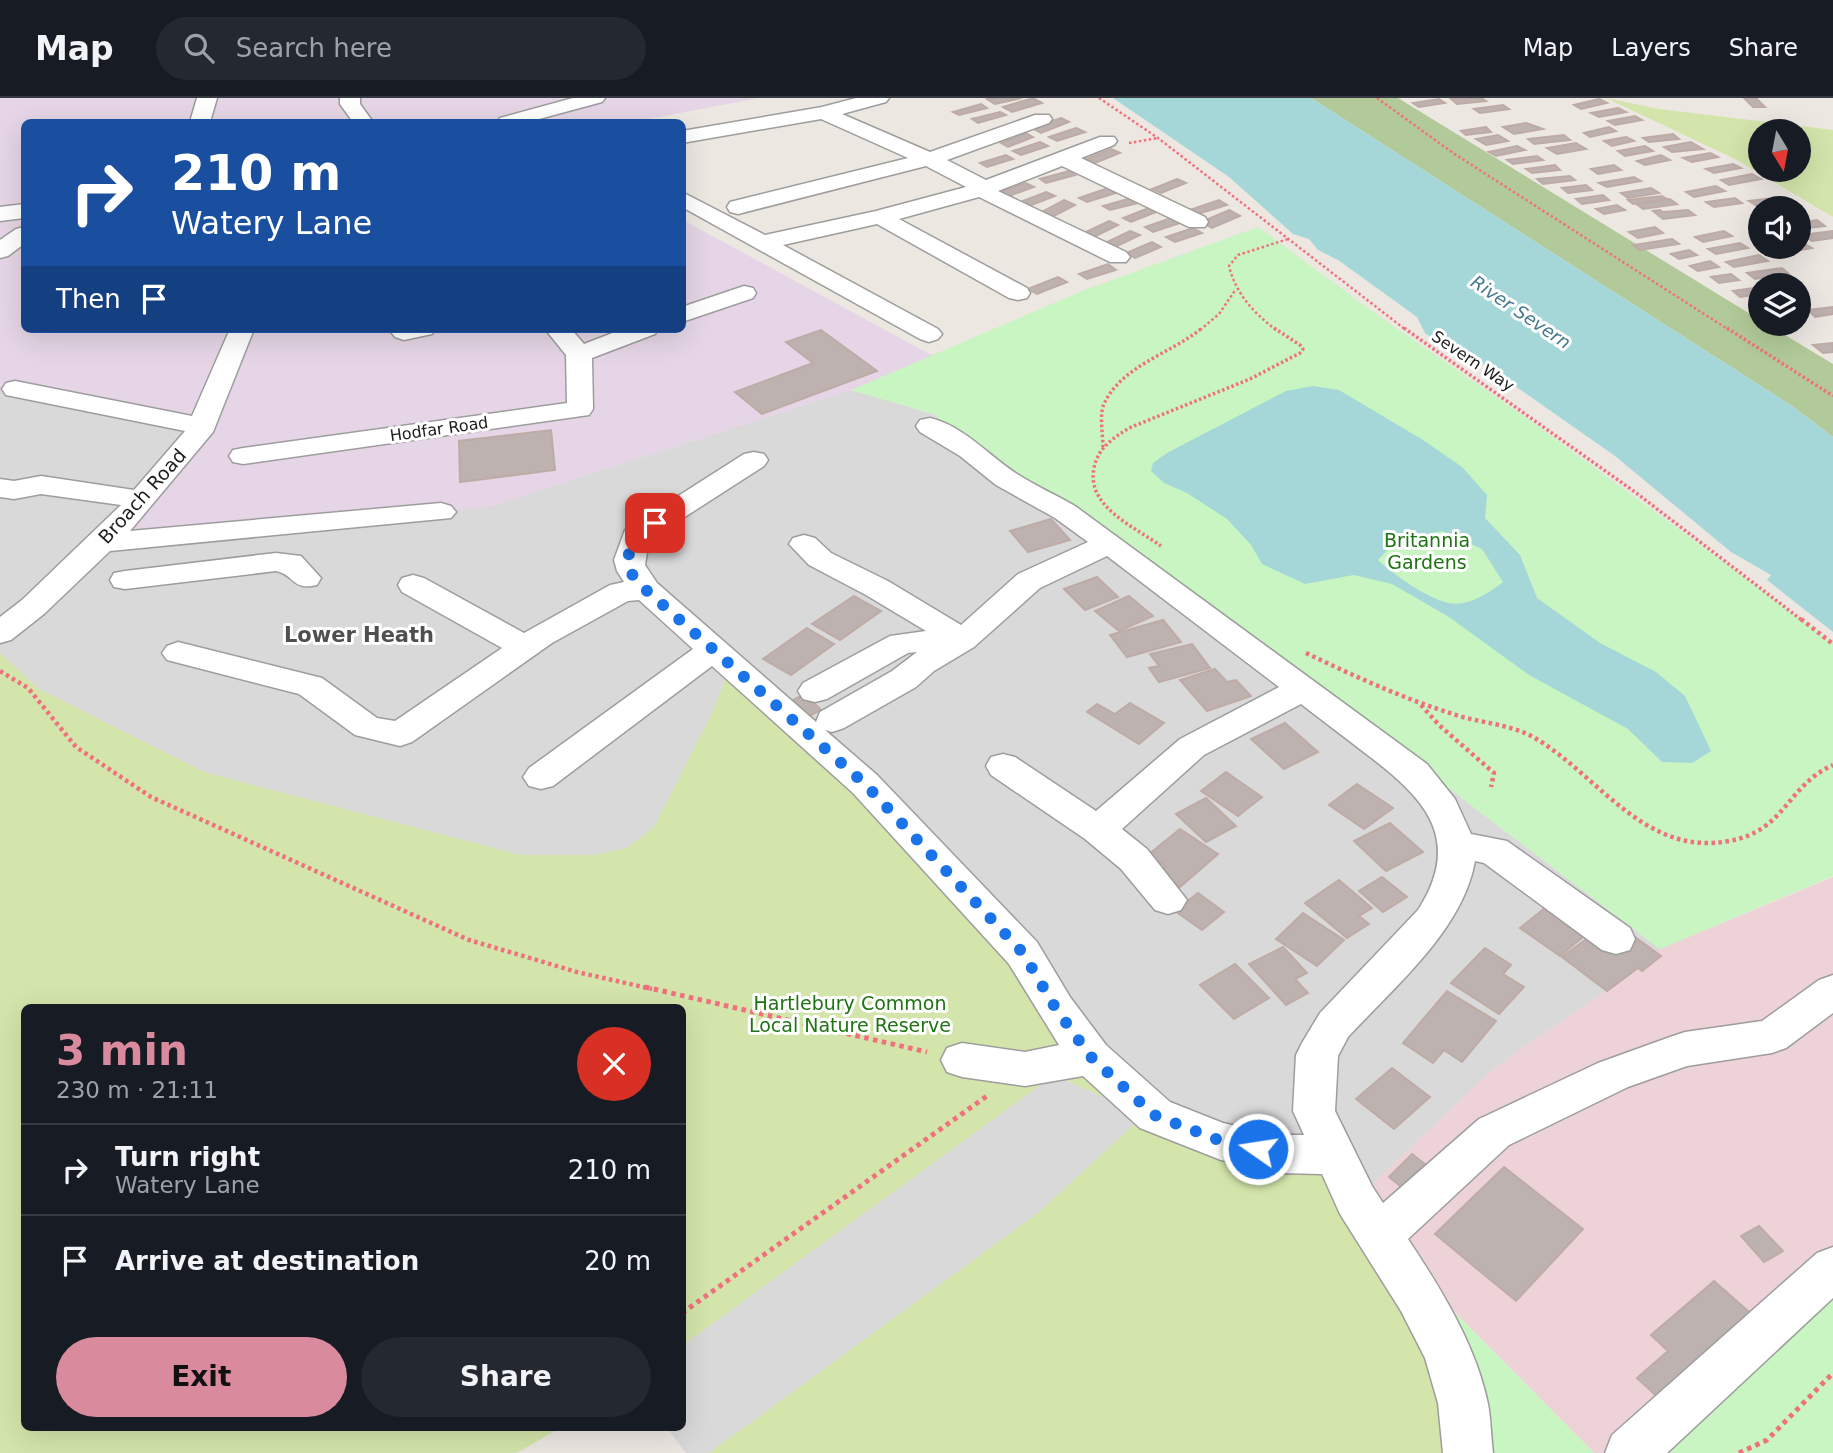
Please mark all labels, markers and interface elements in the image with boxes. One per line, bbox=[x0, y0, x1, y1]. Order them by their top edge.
search box bbox=[156, 17, 646, 80]
text: Map bbox=[35, 29, 114, 68]
icon: search bbox=[180, 29, 218, 67]
text: Search here bbox=[236, 33, 392, 63]
text: Map bbox=[1523, 34, 1573, 62]
text: Layers bbox=[1611, 34, 1691, 62]
text: Share bbox=[1729, 34, 1798, 62]
north arrow bbox=[1748, 119, 1811, 182]
map controls bbox=[1748, 119, 1811, 336]
text: 210 m bbox=[171, 145, 341, 202]
icon: right bbox=[56, 147, 147, 238]
button: sound bbox=[1748, 196, 1811, 259]
text: Watery Lane bbox=[171, 204, 372, 242]
water label: River Severn bbox=[1467, 271, 1575, 353]
button: layers bbox=[1748, 273, 1811, 336]
icon: arrive bbox=[135, 280, 173, 318]
text: Then bbox=[56, 284, 121, 314]
street label: Severn Way bbox=[1428, 327, 1518, 395]
street label: Hodfar Road bbox=[389, 413, 489, 445]
street label: Broach Road bbox=[94, 444, 190, 548]
pin bbox=[625, 493, 685, 553]
icon: arrive bbox=[636, 504, 674, 542]
park label: Britannia Gardens bbox=[1384, 529, 1470, 573]
district label: Lower Heath bbox=[284, 623, 434, 647]
park label: Hartlebury Common Local Nature Reserve bbox=[749, 992, 951, 1036]
text: 3 min bbox=[56, 1026, 188, 1075]
button: close bbox=[577, 1027, 651, 1101]
text: 230 m · 21:11 bbox=[56, 1077, 218, 1103]
position arrow bbox=[1221, 1112, 1295, 1186]
text: Turn right bbox=[115, 1142, 260, 1172]
icon: right bbox=[56, 1151, 94, 1189]
text: 210 m bbox=[568, 1155, 651, 1185]
text: Watery Lane bbox=[115, 1172, 260, 1198]
icon: arrive bbox=[56, 1242, 94, 1280]
text: Arrive at destination bbox=[115, 1246, 419, 1276]
text: 20 m bbox=[584, 1246, 651, 1276]
button: Exit bbox=[56, 1337, 347, 1417]
button: Share bbox=[361, 1337, 651, 1417]

